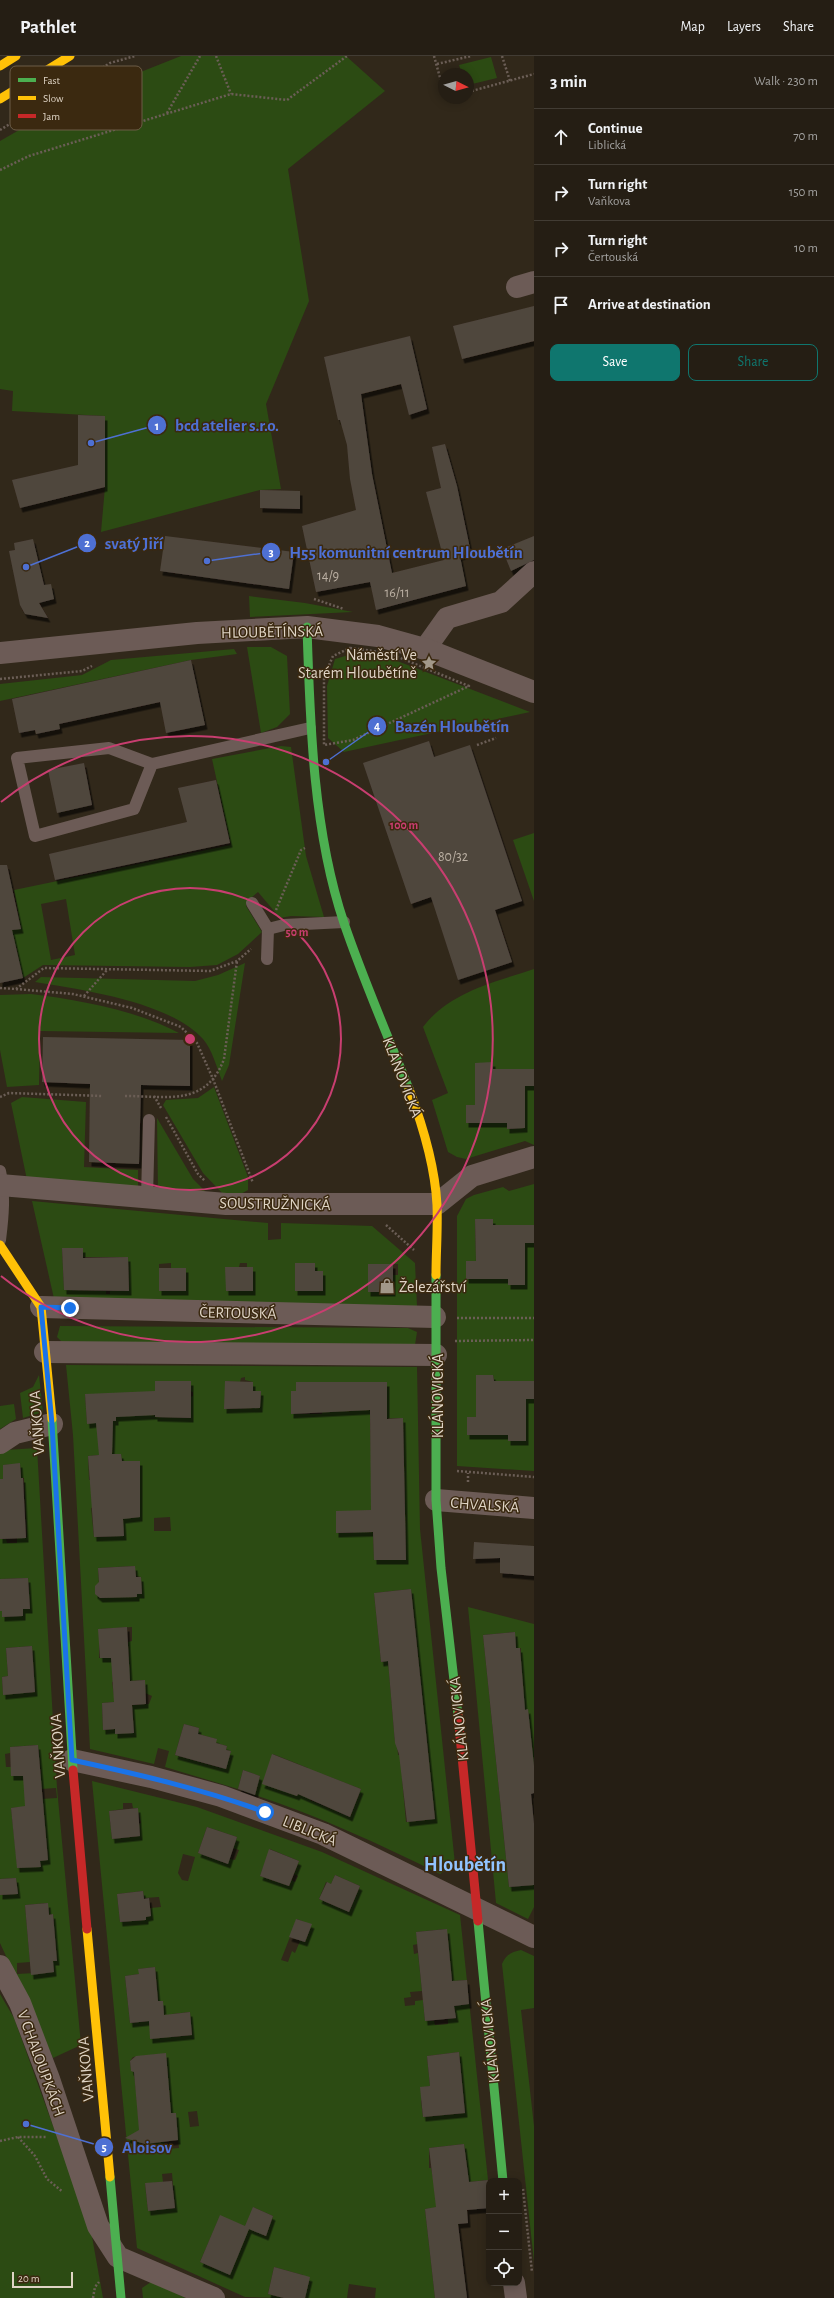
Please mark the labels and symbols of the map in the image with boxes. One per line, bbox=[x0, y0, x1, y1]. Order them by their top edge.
legend bbox=[10, 66, 142, 130]
north arrow bbox=[438, 68, 474, 104]
text: Fast bbox=[43, 75, 61, 86]
text: Slow bbox=[43, 93, 64, 104]
text: Jam bbox=[43, 111, 60, 122]
callout: bcd atelier s.r.o. bbox=[147, 411, 287, 440]
text: bcd atelier s.r.o. bbox=[175, 417, 279, 434]
text: 1 bbox=[155, 420, 159, 432]
callout: svatý Jiří bbox=[77, 528, 171, 557]
text: svatý Jiří bbox=[105, 535, 164, 553]
text: 2 bbox=[84, 537, 90, 549]
callout: H55 komunitní centrum Hloubětín bbox=[261, 537, 531, 566]
text: H55 komunitní centrum Hloubětín bbox=[289, 544, 523, 561]
text: 3 bbox=[268, 546, 274, 558]
house number: 14/9 bbox=[317, 569, 339, 583]
house number: 16/11 bbox=[384, 586, 410, 600]
street label: HLOUBĚTÍNSKÁ bbox=[221, 621, 323, 641]
place label: Náměstí Ve Starém Hloubětíně bbox=[298, 647, 417, 681]
place icon: Náměstí Ve Starém Hloubětíně bbox=[420, 654, 438, 672]
callout: Bazén Hloubětín bbox=[367, 711, 518, 740]
text: Bazén Hloubětín bbox=[395, 718, 509, 735]
text: 4 bbox=[374, 720, 380, 732]
text: 100 m bbox=[390, 819, 418, 831]
house number: 80/32 bbox=[438, 850, 468, 864]
text: 50 m bbox=[286, 926, 309, 938]
centre of rings bbox=[183, 1032, 197, 1046]
street label: KLÁNOVICKÁ bbox=[379, 1034, 427, 1120]
street label: SOUSTRUŽNICKÁ bbox=[219, 1193, 331, 1213]
shop icon: Železářství bbox=[378, 1277, 396, 1295]
place label: Železářství bbox=[399, 1277, 467, 1295]
route end bbox=[61, 1299, 79, 1317]
street label: ČERTOUSKÁ bbox=[199, 1302, 277, 1322]
street label: KLÁNOVICKÁ bbox=[428, 1354, 446, 1438]
street label: VAŇKOVA bbox=[25, 1390, 47, 1456]
street label: CHVALSKÁ bbox=[450, 1493, 520, 1515]
street label: KLÁNOVICKÁ bbox=[445, 1676, 471, 1762]
street label: VAŇKOVA bbox=[46, 1713, 68, 1779]
route start bbox=[256, 1803, 274, 1821]
street label: LIBLICKÁ bbox=[280, 1811, 340, 1849]
district label: Hloubětín bbox=[424, 1855, 506, 1875]
street label: KLÁNOVICKÁ bbox=[476, 1998, 502, 2084]
street label: V CHALOUPKÁCH bbox=[14, 2007, 70, 2119]
street label: VAŇKOVA bbox=[73, 2036, 97, 2102]
callout: Aloisov bbox=[94, 2132, 180, 2161]
text: Aloisov bbox=[122, 2139, 172, 2156]
text: 5 bbox=[101, 2141, 107, 2153]
scale bar bbox=[12, 2270, 73, 2289]

